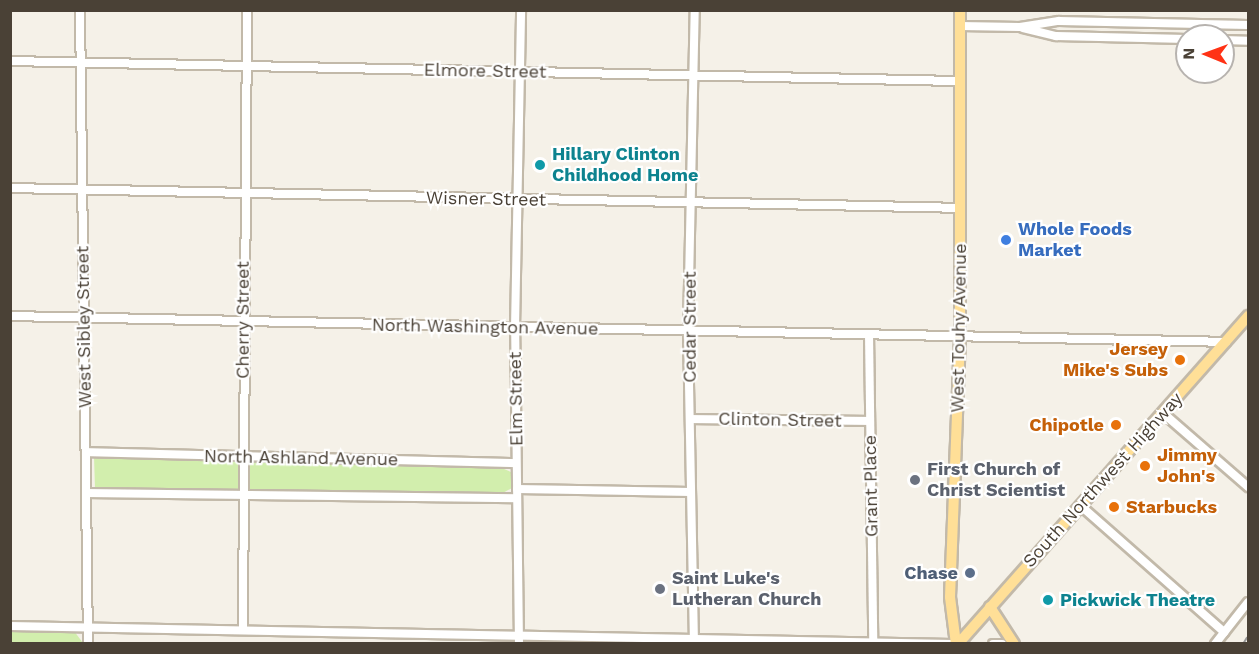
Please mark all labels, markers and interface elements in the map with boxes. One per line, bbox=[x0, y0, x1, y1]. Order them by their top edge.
north arrow bbox=[1175, 24, 1235, 84]
text: N bbox=[1179, 48, 1198, 60]
street label: Elmore Street bbox=[423, 59, 547, 83]
place label: Hillary Clinton Childhood Home bbox=[552, 144, 698, 186]
marker: Hillary Clinton Childhood Home bbox=[533, 158, 547, 172]
street label: Wisner Street bbox=[425, 187, 547, 211]
place label: Whole Foods Market bbox=[1018, 219, 1132, 262]
marker: Whole Foods Market bbox=[999, 233, 1013, 247]
street label: West Touhy Avenue bbox=[947, 242, 971, 414]
street label: West Sibley Street bbox=[72, 245, 96, 409]
street label: Cherry Street bbox=[232, 261, 254, 379]
street label: Cedar Street bbox=[679, 271, 701, 383]
street label: North Washington Avenue bbox=[371, 314, 599, 340]
place label: Jersey Mike's Subs bbox=[1063, 339, 1168, 382]
street label: Elm Street bbox=[504, 352, 528, 446]
marker: Jersey Mike's Subs bbox=[1173, 353, 1187, 367]
street label: South Northwest Highway bbox=[1019, 388, 1187, 572]
street label: Clinton Street bbox=[718, 408, 842, 432]
place label: Chipotle bbox=[1029, 414, 1104, 436]
marker: Chipotle bbox=[1109, 418, 1123, 432]
street label: Grant Place bbox=[859, 435, 883, 537]
street label: North Ashland Avenue bbox=[203, 445, 399, 471]
place label: Jimmy John's bbox=[1157, 445, 1217, 488]
place label: First Church of Christ Scientist bbox=[927, 459, 1065, 502]
marker: Jimmy John's bbox=[1138, 459, 1152, 473]
marker: First Church of Christ Scientist bbox=[908, 473, 922, 487]
place label: Starbucks bbox=[1126, 496, 1217, 518]
marker: Starbucks bbox=[1107, 500, 1121, 514]
place label: Chase bbox=[904, 562, 958, 584]
marker: Chase bbox=[963, 566, 977, 580]
place label: Saint Luke's Lutheran Church bbox=[672, 568, 821, 610]
marker: Saint Luke's Lutheran Church bbox=[653, 582, 667, 596]
place label: Pickwick Theatre bbox=[1060, 589, 1216, 611]
marker: Pickwick Theatre bbox=[1041, 593, 1055, 607]

